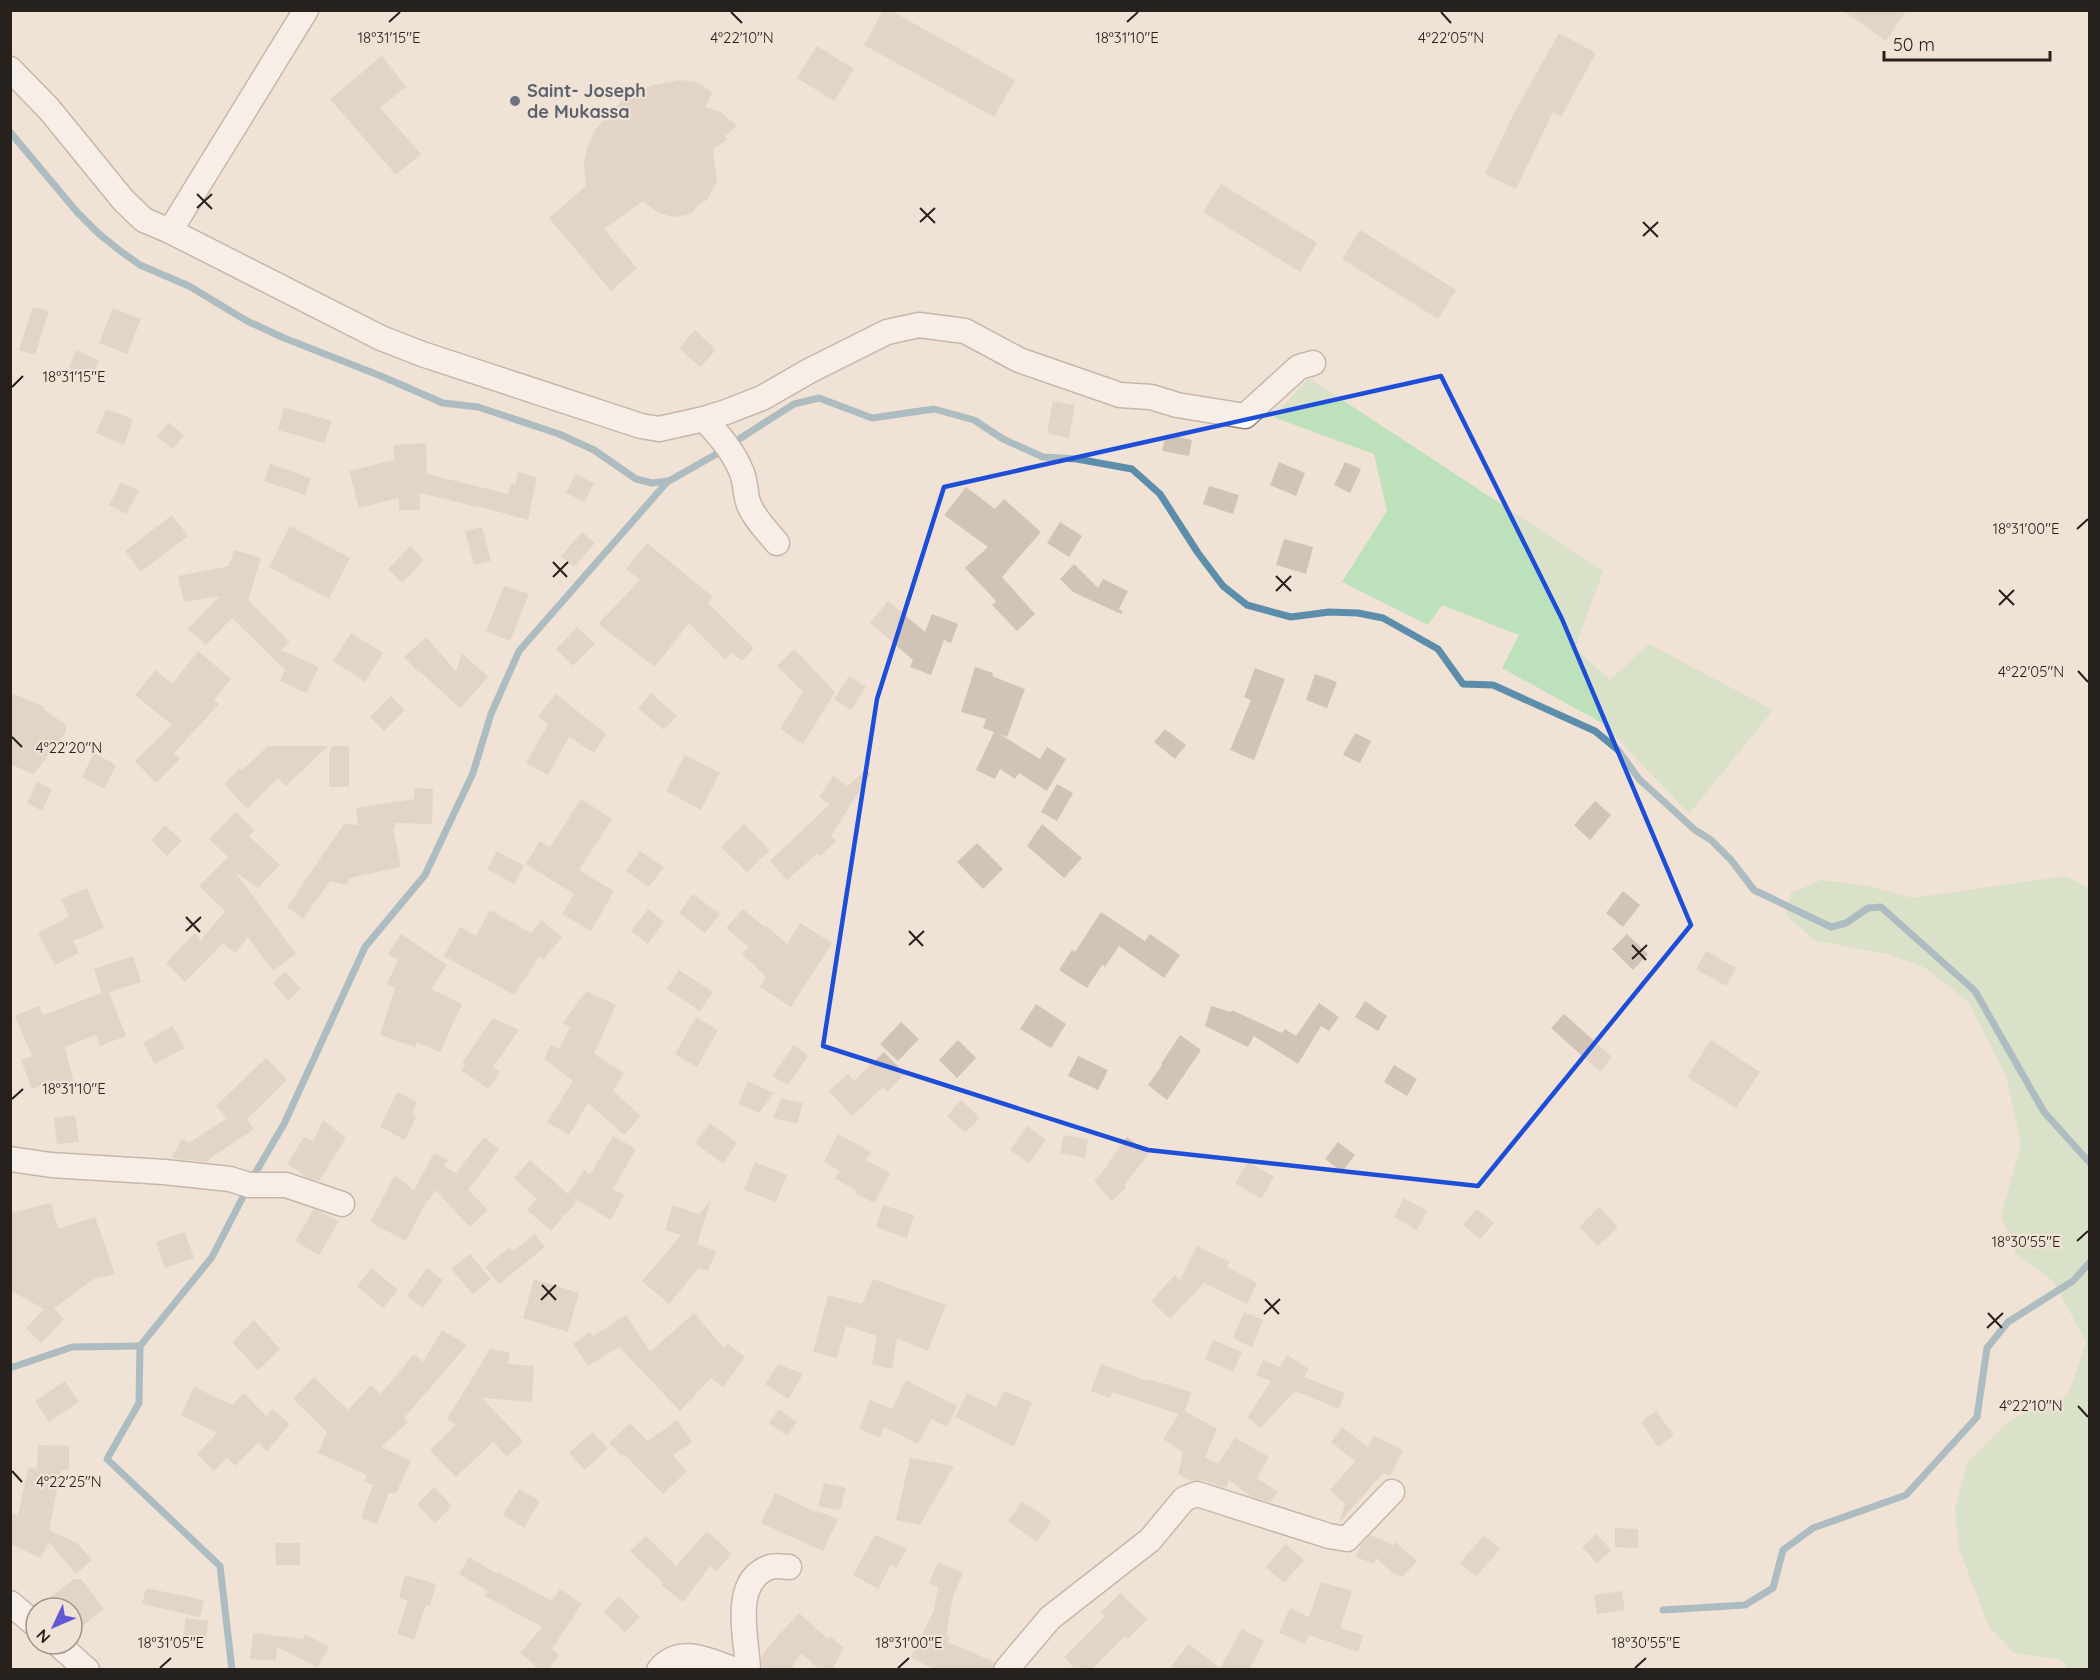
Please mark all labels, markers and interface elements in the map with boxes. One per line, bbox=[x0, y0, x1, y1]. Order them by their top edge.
scale bar bbox=[1884, 24, 2050, 62]
text: 18°31'15"E bbox=[358, 28, 420, 47]
text: 4°22'10"N bbox=[710, 28, 774, 47]
text: 18°31'10"E bbox=[1095, 28, 1159, 47]
text: 4°22'05"N bbox=[1418, 28, 1484, 47]
text: 50 m bbox=[1893, 33, 1935, 56]
place label: Saint- Joseph de Mukassa bbox=[527, 79, 646, 123]
marker: Saint- Joseph de Mukassa bbox=[508, 94, 522, 108]
text: 18°31'15"E bbox=[43, 367, 105, 386]
text: 18°31'00"E bbox=[1992, 519, 2060, 538]
text: 4°22'05"N bbox=[1998, 662, 2064, 681]
text: 4°22'20"N bbox=[36, 738, 102, 757]
text: 18°31'10"E bbox=[42, 1079, 106, 1098]
text: 18°30'55"E bbox=[1992, 1232, 2060, 1251]
text: 4°22'10"N bbox=[1999, 1396, 2063, 1415]
text: 4°22'25"N bbox=[36, 1472, 102, 1491]
north arrow bbox=[24, 1596, 84, 1656]
text: N bbox=[32, 1625, 54, 1648]
text: 18°31'05"E bbox=[138, 1633, 204, 1652]
text: 18°31'00"E bbox=[875, 1633, 943, 1652]
text: 18°30'55"E bbox=[1612, 1633, 1680, 1652]

